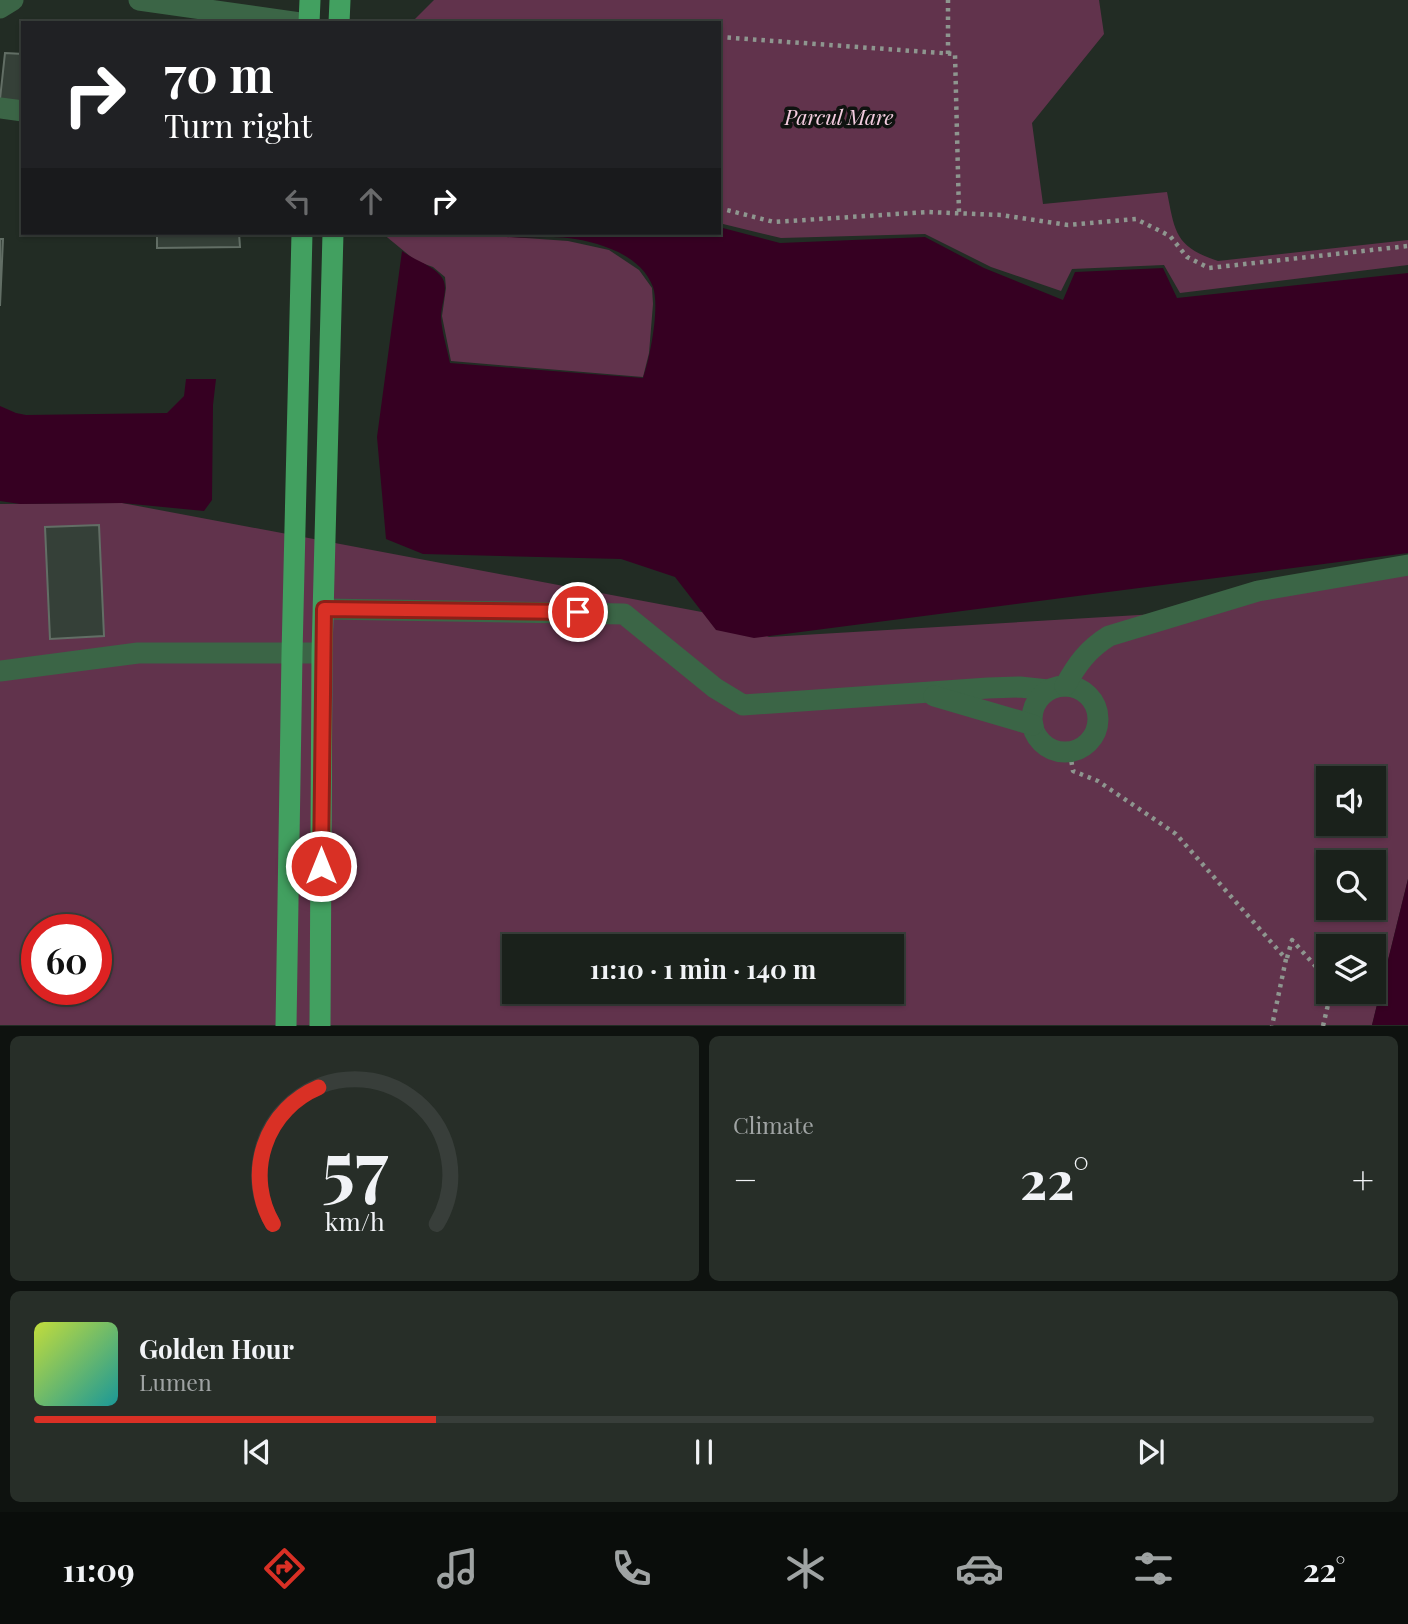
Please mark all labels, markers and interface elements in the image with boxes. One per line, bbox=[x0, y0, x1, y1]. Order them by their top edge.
text: 70 m bbox=[164, 40, 274, 105]
icon: right bbox=[49, 49, 140, 140]
park label: Parcul Mare bbox=[783, 102, 894, 130]
text: Turn right bbox=[164, 103, 312, 146]
icon: left bbox=[279, 182, 317, 220]
icon: ahead bbox=[352, 182, 390, 220]
icon: right bbox=[425, 182, 463, 220]
pin bbox=[548, 582, 608, 642]
icon: arrive bbox=[559, 593, 597, 631]
map controls bbox=[1316, 766, 1386, 1004]
button: sound bbox=[1316, 766, 1386, 836]
position arrow bbox=[284, 829, 358, 903]
button: search bbox=[1316, 850, 1386, 920]
speed limit sign: 60 bbox=[21, 914, 112, 1005]
button: layers bbox=[1316, 934, 1386, 1004]
text: 11:10 · 1 min · 140 m bbox=[590, 951, 816, 986]
text: Climate bbox=[733, 1109, 814, 1140]
text: 57 bbox=[321, 1116, 389, 1213]
text: 22° bbox=[1020, 1144, 1089, 1213]
text: − bbox=[733, 1153, 758, 1204]
text: + bbox=[1352, 1153, 1374, 1204]
text: km/h bbox=[325, 1204, 385, 1237]
text: Golden Hour bbox=[139, 1331, 294, 1366]
text: Lumen bbox=[139, 1366, 212, 1397]
icon: previous bbox=[238, 1433, 276, 1471]
icon: pause bbox=[685, 1433, 723, 1471]
icon: next bbox=[1132, 1433, 1170, 1471]
icon: directions bbox=[260, 1544, 309, 1593]
icon: music bbox=[433, 1544, 482, 1593]
icon: phone bbox=[607, 1544, 656, 1593]
icon: climate bbox=[781, 1544, 830, 1593]
icon: car bbox=[955, 1544, 1004, 1593]
icon: filters bbox=[1129, 1544, 1178, 1593]
text: 11:09 bbox=[62, 1547, 135, 1590]
text: 22° bbox=[1303, 1547, 1346, 1590]

